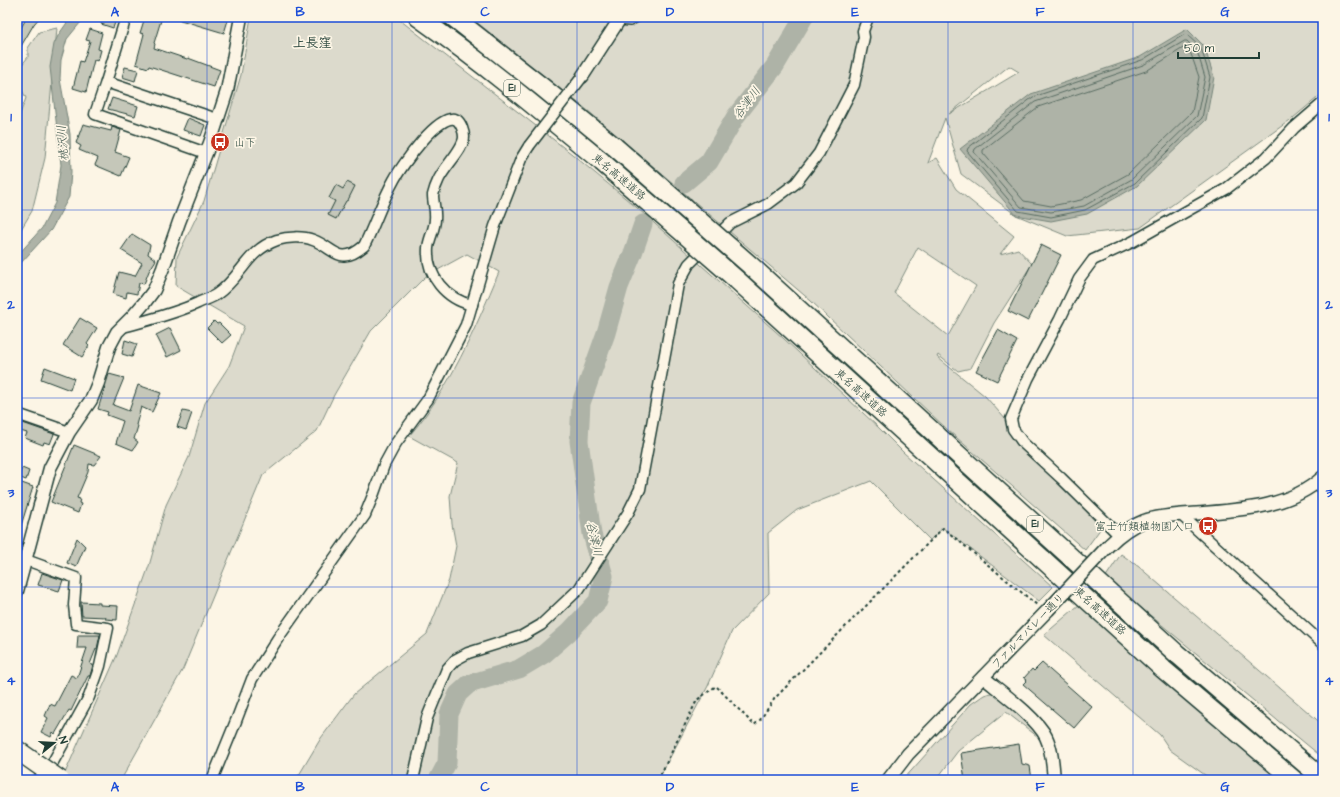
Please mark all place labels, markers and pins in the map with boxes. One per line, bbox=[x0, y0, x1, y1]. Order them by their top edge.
bus stop icon: 山下 bbox=[209, 131, 231, 153]
place label: 山下 bbox=[234, 135, 256, 150]
bus stop icon: 富士竹類植物園入口 bbox=[1197, 515, 1219, 537]
place label: 富士竹類植物園入口 bbox=[1095, 519, 1194, 534]

